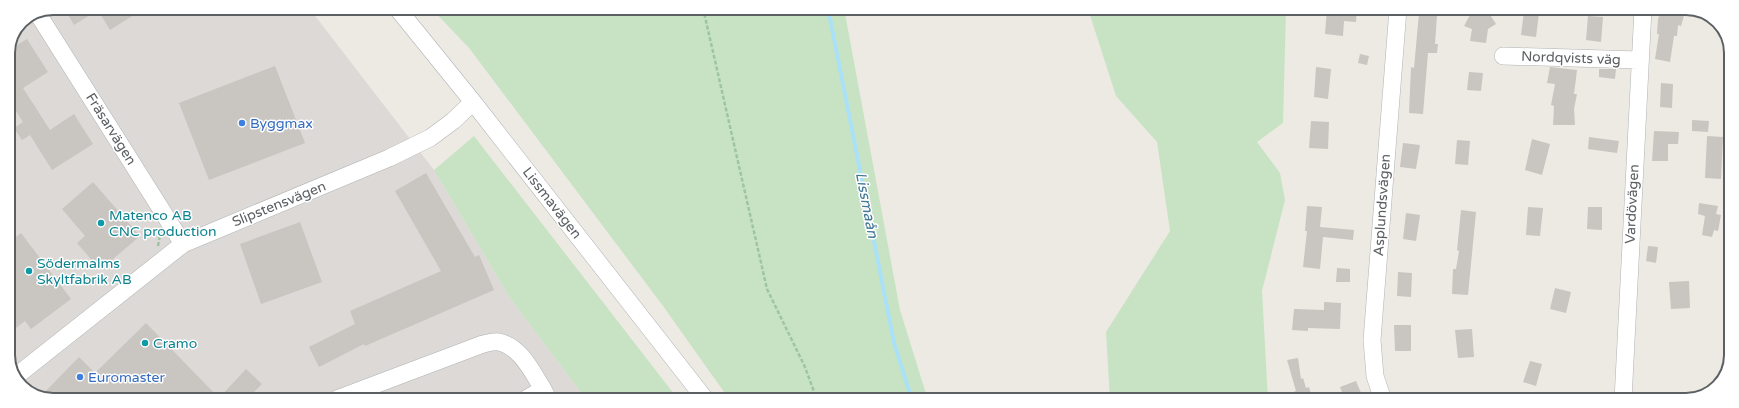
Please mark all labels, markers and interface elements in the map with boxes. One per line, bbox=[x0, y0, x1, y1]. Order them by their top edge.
street label: Nordqvists väg bbox=[1521, 48, 1621, 68]
street label: Fräsarvägen bbox=[82, 90, 140, 168]
place label: Byggmax bbox=[250, 115, 313, 132]
marker: Byggmax bbox=[237, 118, 247, 128]
street label: Asplundsvägen bbox=[1370, 153, 1394, 257]
street label: Lissmavägen bbox=[519, 164, 585, 242]
street label: Vardövägen bbox=[1621, 164, 1643, 244]
water label: Lissmaån bbox=[852, 171, 882, 240]
street label: Slipstensvägen bbox=[230, 177, 328, 231]
place label: Matenco AB CNC production bbox=[109, 207, 217, 240]
marker: Matenco AB CNC production bbox=[96, 218, 106, 228]
place label: Södermalms Skyltfabrik AB bbox=[37, 255, 132, 288]
marker: Södermalms Skyltfabrik AB bbox=[24, 266, 34, 276]
place label: Cramo bbox=[153, 335, 197, 352]
marker: Cramo bbox=[140, 338, 150, 348]
place label: Euromaster bbox=[88, 369, 165, 386]
marker: Euromaster bbox=[75, 372, 85, 382]

